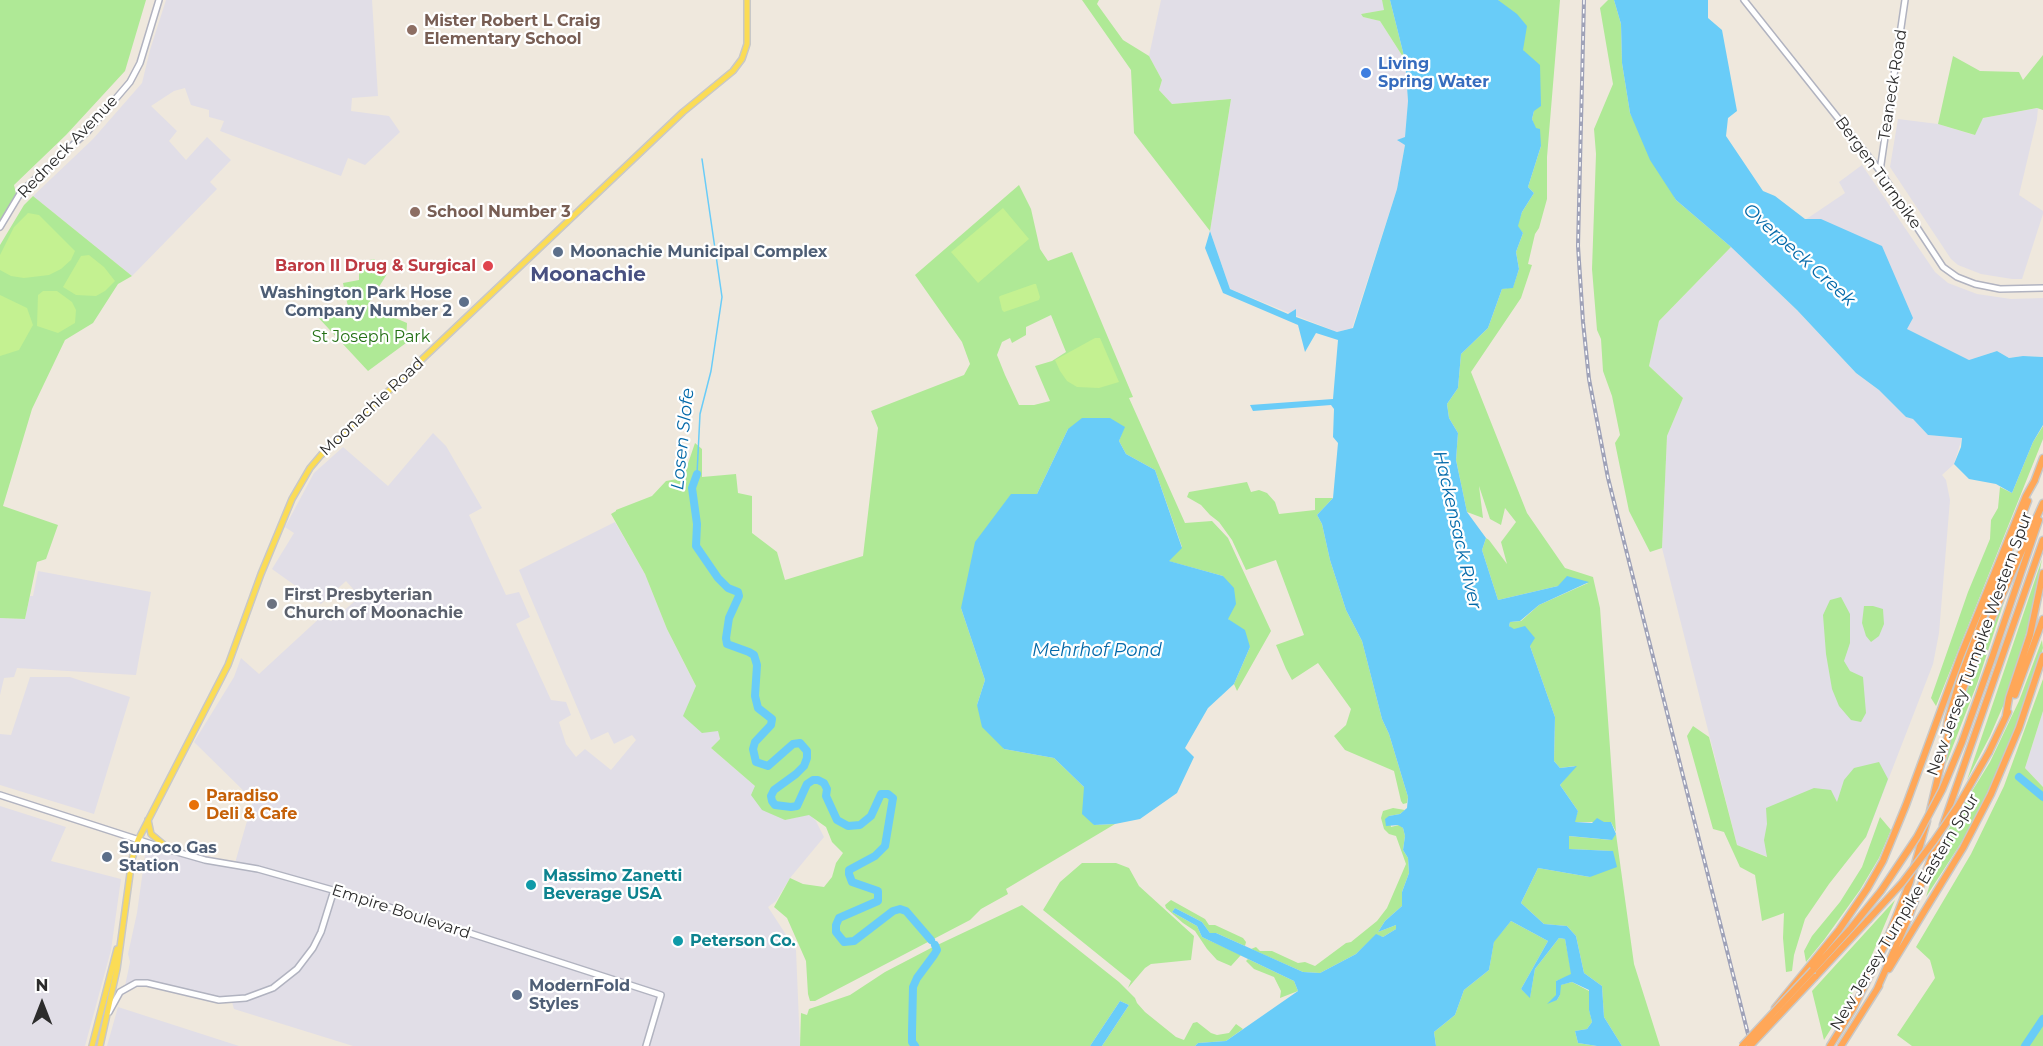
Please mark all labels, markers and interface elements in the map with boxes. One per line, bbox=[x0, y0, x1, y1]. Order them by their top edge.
place label: Mister Robert L Craig Elementary School bbox=[424, 11, 601, 49]
marker: Mister Robert L Craig Elementary School bbox=[405, 23, 419, 37]
street label: Teaneck Road bbox=[1875, 28, 1911, 142]
place label: Living Spring Water bbox=[1378, 54, 1489, 92]
marker: Living Spring Water bbox=[1359, 66, 1373, 80]
street label: Redneck Avenue bbox=[14, 92, 122, 202]
street label: Bergen Turnpike bbox=[1831, 113, 1925, 233]
water label: Overpeck Creek bbox=[1738, 199, 1860, 311]
place label: School Number 3 bbox=[427, 202, 571, 222]
marker: School Number 3 bbox=[408, 205, 422, 219]
place label: Moonachie Municipal Complex bbox=[570, 242, 827, 262]
marker: Moonachie Municipal Complex bbox=[551, 245, 565, 259]
place label: Baron II Drug & Surgical bbox=[275, 256, 476, 276]
marker: Baron II Drug & Surgical bbox=[481, 259, 495, 273]
district label: Moonachie bbox=[530, 263, 646, 287]
place label: Washington Park Hose Company Number 2 bbox=[260, 283, 452, 321]
marker: Washington Park Hose Company Number 2 bbox=[457, 295, 471, 309]
park label: St Joseph Park bbox=[312, 327, 430, 347]
street label: Moonachie Road bbox=[316, 354, 428, 460]
water label: Losen Slofe bbox=[667, 387, 699, 491]
water label: Hackensack River bbox=[1428, 449, 1486, 611]
street label: New Jersey Turnpike Western Spur bbox=[1923, 509, 2037, 779]
place label: First Presbyterian Church of Moonachie bbox=[284, 585, 463, 623]
marker: First Presbyterian Church of Moonachie bbox=[265, 597, 279, 611]
water label: Mehrhof Pond bbox=[1032, 640, 1162, 662]
place label: Paradiso Deli & Cafe bbox=[206, 786, 297, 824]
street label: New Jersey Turnpike Eastern Spur bbox=[1826, 790, 1984, 1034]
marker: Paradiso Deli & Cafe bbox=[187, 798, 201, 812]
place label: Sunoco Gas Station bbox=[119, 838, 217, 876]
marker: Sunoco Gas Station bbox=[100, 850, 114, 864]
place label: Massimo Zanetti Beverage USA bbox=[543, 866, 682, 904]
marker: Massimo Zanetti Beverage USA bbox=[524, 878, 538, 892]
street label: Empire Boulevard bbox=[329, 881, 473, 943]
place label: Peterson Co. bbox=[690, 931, 796, 951]
marker: Peterson Co. bbox=[671, 934, 685, 948]
north arrow bbox=[12, 974, 72, 1034]
text: N bbox=[36, 976, 48, 995]
place label: ModernFold Styles bbox=[529, 976, 630, 1014]
marker: ModernFold Styles bbox=[510, 988, 524, 1002]

